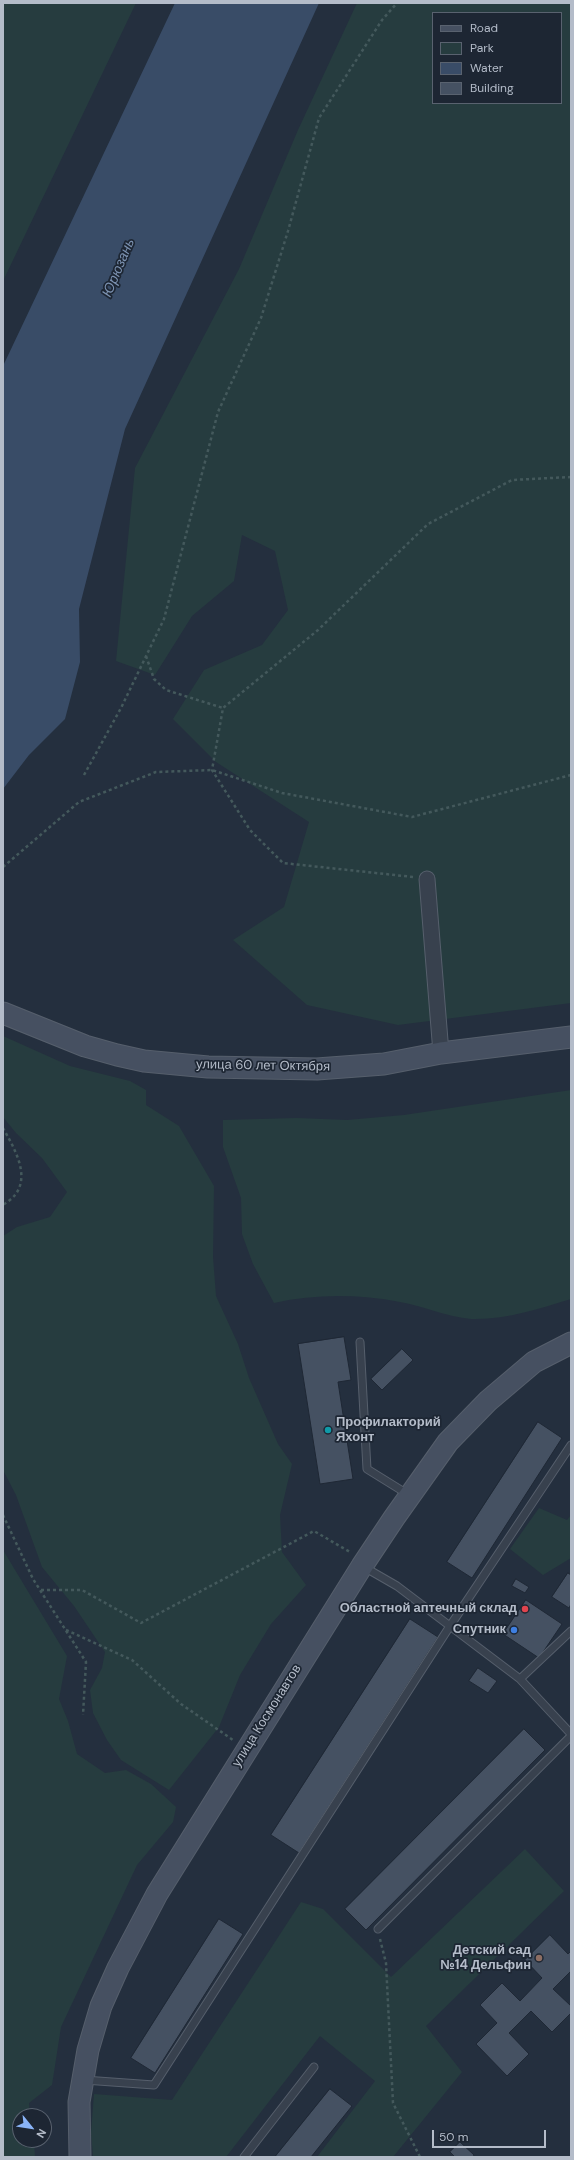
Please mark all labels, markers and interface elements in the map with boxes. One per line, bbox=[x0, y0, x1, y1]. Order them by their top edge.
legend bbox=[432, 12, 562, 104]
text: Road bbox=[470, 20, 498, 36]
text: Park bbox=[470, 40, 494, 56]
text: Water bbox=[470, 60, 503, 76]
text: Building bbox=[470, 80, 514, 96]
water label: Юрюзань bbox=[99, 236, 139, 300]
street label: улица 60 лет Октября bbox=[196, 1057, 330, 1075]
place label: Профилакторий Яхонт bbox=[336, 1415, 441, 1446]
marker: Профилакторий Яхонт bbox=[323, 1425, 333, 1435]
place label: Областной аптечный склад bbox=[340, 1601, 517, 1617]
marker: Областной аптечный склад bbox=[520, 1604, 530, 1614]
place label: Спутник bbox=[453, 1622, 506, 1638]
marker: Спутник bbox=[509, 1625, 519, 1635]
street label: улица Космонавтов bbox=[229, 1662, 305, 1770]
place label: Детский сад №14 Дельфин bbox=[440, 1943, 531, 1974]
marker: Детский сад №14 Дельфин bbox=[534, 1953, 544, 1963]
north arrow bbox=[12, 2108, 52, 2148]
scale bar bbox=[434, 2122, 548, 2148]
text: N bbox=[33, 2127, 50, 2140]
text: 50 m bbox=[439, 2129, 468, 2145]

